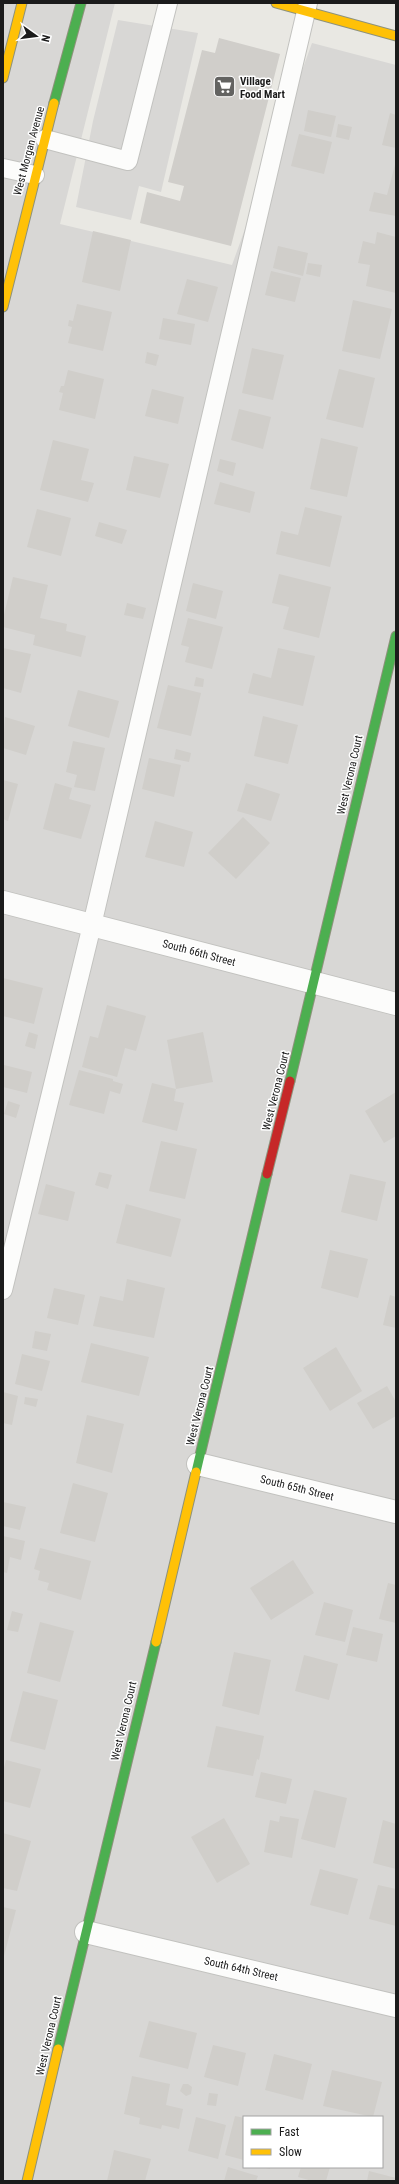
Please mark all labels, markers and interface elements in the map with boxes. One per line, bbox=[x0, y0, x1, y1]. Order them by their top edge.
north arrow bbox=[16, 16, 56, 56]
text: N bbox=[38, 33, 52, 43]
supermarket icon: Village Food Mart bbox=[212, 74, 238, 100]
place label: Village Food Mart bbox=[240, 75, 285, 101]
street label: West Morgan Avenue bbox=[11, 105, 47, 197]
street label: West Verona Court bbox=[335, 734, 365, 816]
street label: South 66th Street bbox=[161, 937, 237, 969]
street label: West Verona Court bbox=[260, 1050, 292, 1132]
street label: West Verona Court bbox=[184, 1365, 216, 1447]
street label: South 65th Street bbox=[259, 1473, 335, 1503]
street label: West Verona Court bbox=[109, 1680, 139, 1762]
street label: South 64th Street bbox=[203, 1954, 279, 1984]
street label: West Verona Court bbox=[34, 1995, 64, 2077]
legend bbox=[243, 2116, 383, 2168]
text: Fast bbox=[279, 2125, 300, 2139]
text: Slow bbox=[279, 2145, 302, 2159]

